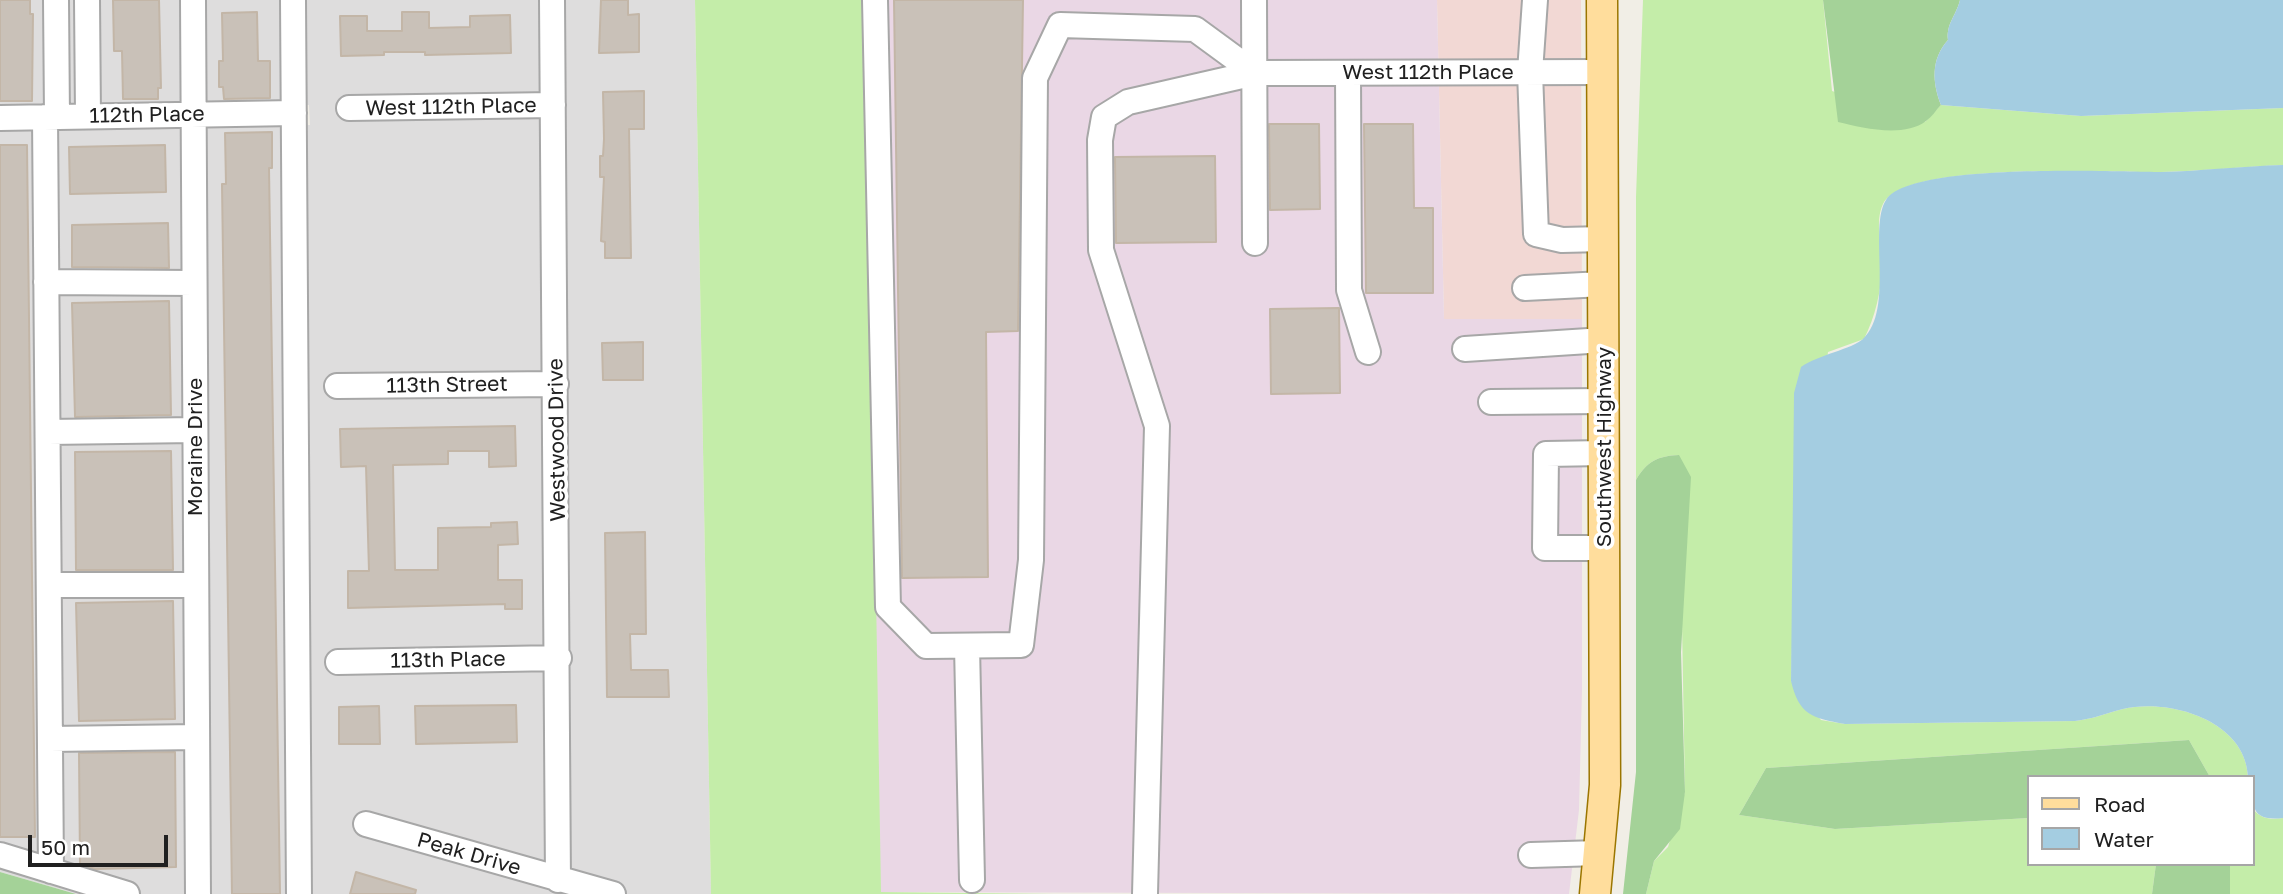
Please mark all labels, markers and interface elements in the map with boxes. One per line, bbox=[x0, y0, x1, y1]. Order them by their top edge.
street label: West 112th Place bbox=[1342, 59, 1514, 85]
street label: West 112th Place bbox=[365, 93, 537, 121]
street label: 112th Place bbox=[89, 101, 205, 129]
street label: Southwest Highway bbox=[1591, 347, 1617, 547]
street label: Westwood Drive bbox=[543, 358, 571, 522]
street label: 113th Street bbox=[386, 371, 508, 399]
street label: Moraine Drive bbox=[182, 378, 208, 516]
street label: 113th Place bbox=[390, 646, 506, 674]
legend bbox=[2028, 775, 2255, 866]
text: Road bbox=[2094, 791, 2145, 817]
scale bar bbox=[32, 820, 172, 864]
text: Water bbox=[2094, 826, 2154, 852]
street label: Peak Drive bbox=[414, 827, 524, 881]
text: 50 m bbox=[41, 834, 90, 860]

